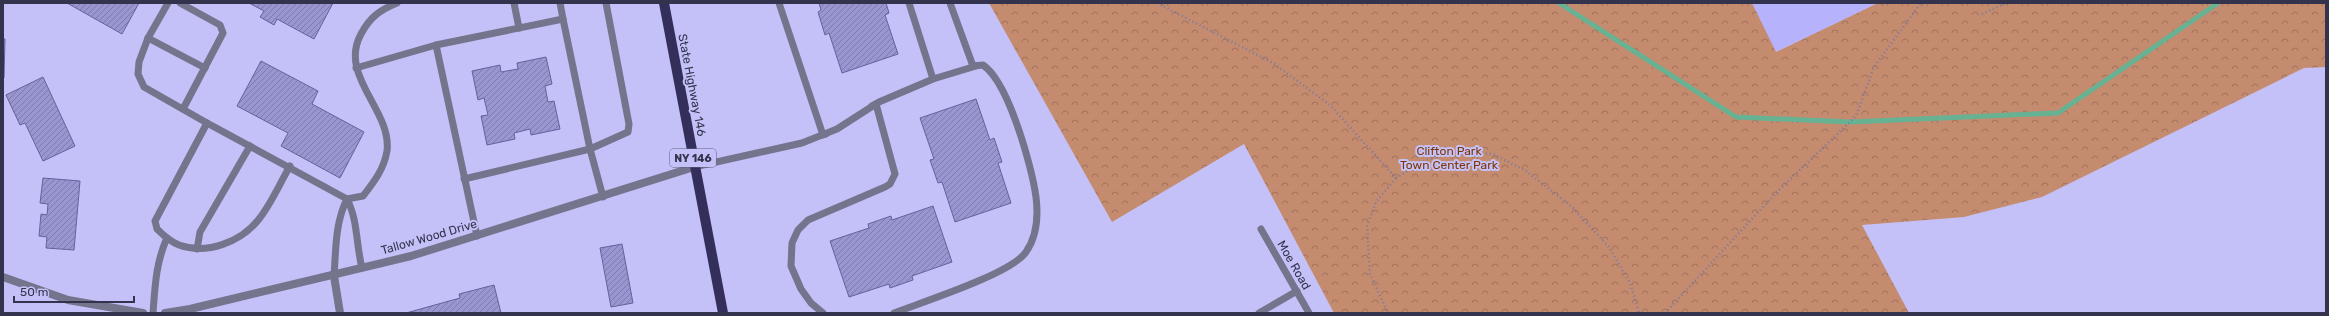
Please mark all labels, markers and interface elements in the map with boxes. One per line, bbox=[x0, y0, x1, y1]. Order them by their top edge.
street label: State Highway 146 bbox=[675, 33, 709, 137]
park label: Clifton Park Town Center Park bbox=[1400, 144, 1499, 172]
road number: NY 146 bbox=[670, 149, 716, 167]
street label: Tallow Wood Drive bbox=[379, 217, 479, 257]
street label: Moe Road bbox=[1274, 238, 1314, 292]
scale bar bbox=[14, 278, 134, 304]
text: 50 m bbox=[20, 285, 48, 299]

